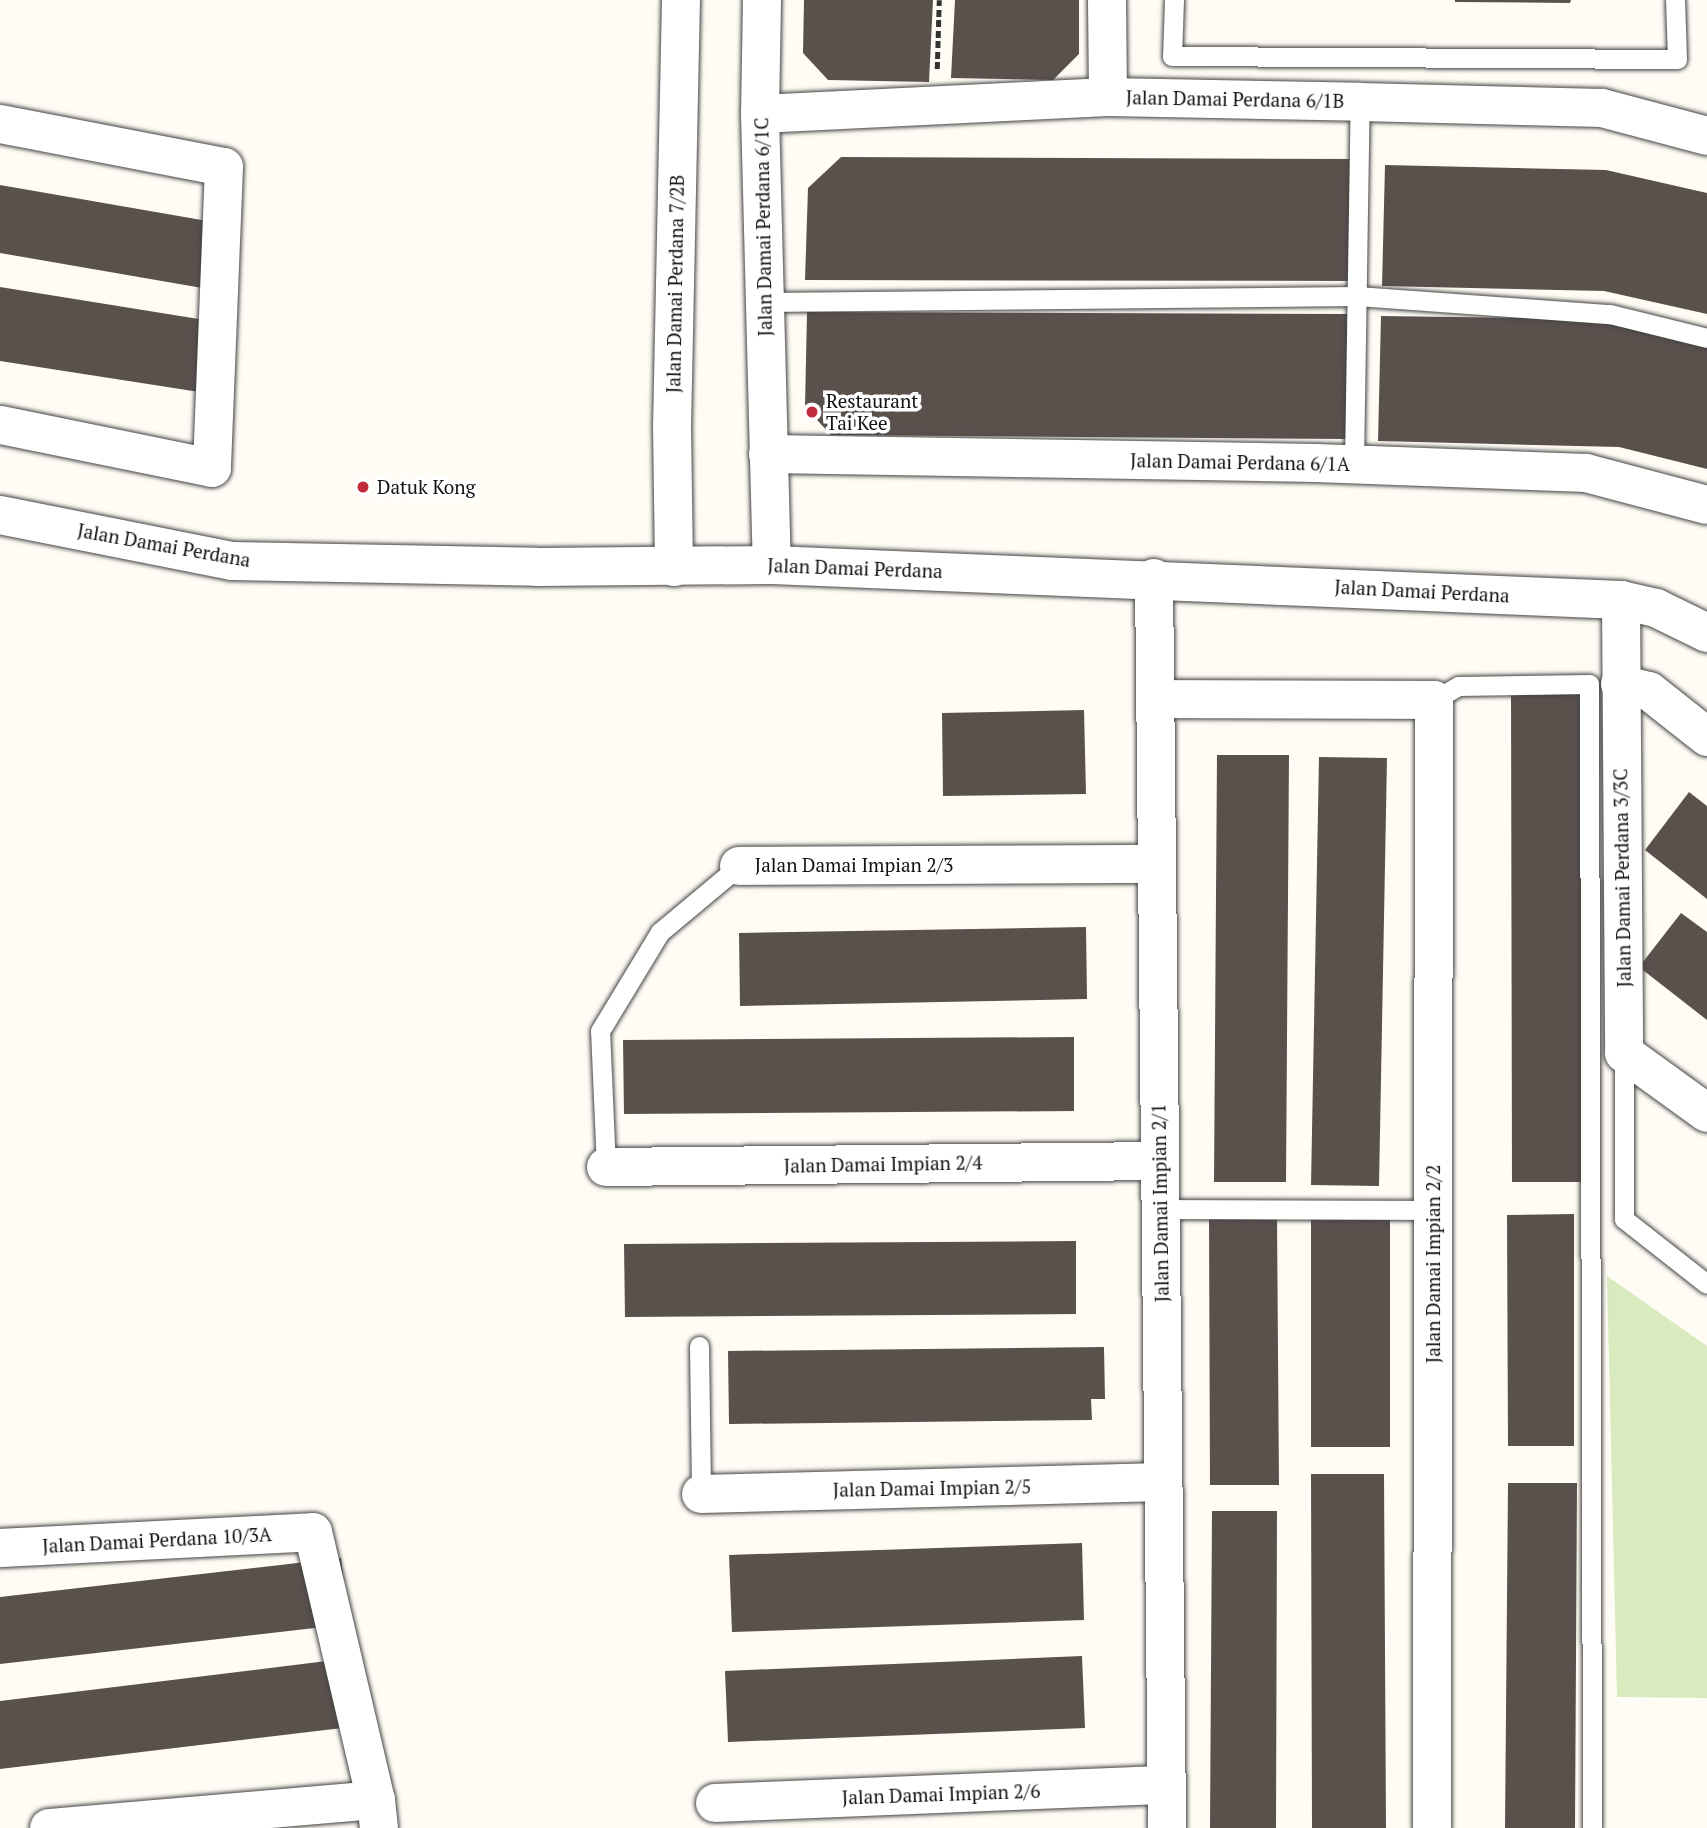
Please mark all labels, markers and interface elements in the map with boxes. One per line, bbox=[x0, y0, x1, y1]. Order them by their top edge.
street label: Jalan Damai Perdana 6/1B bbox=[1126, 86, 1344, 112]
street label: Jalan Damai Perdana 6/1C bbox=[750, 117, 776, 337]
street label: Jalan Damai Perdana 7/2B bbox=[662, 175, 688, 393]
place label: Restaurant Tai Kee bbox=[826, 390, 918, 434]
marker: Restaurant Tai Kee bbox=[804, 404, 820, 420]
street label: Jalan Damai Perdana 6/1A bbox=[1130, 449, 1350, 475]
place label: Datuk Kong bbox=[377, 476, 476, 498]
marker: Datuk Kong bbox=[355, 479, 371, 495]
street label: Jalan Damai Perdana bbox=[76, 519, 252, 571]
street label: Jalan Damai Perdana bbox=[767, 554, 943, 582]
street label: Jalan Damai Perdana bbox=[1334, 575, 1510, 607]
street label: Jalan Damai Perdana 3/3C bbox=[1609, 768, 1635, 988]
street label: Jalan Damai Impian 2/3 bbox=[755, 854, 953, 876]
street label: Jalan Damai Impian 2/1 bbox=[1147, 1104, 1173, 1302]
street label: Jalan Damai Impian 2/4 bbox=[784, 1151, 982, 1177]
street label: Jalan Damai Impian 2/2 bbox=[1422, 1165, 1444, 1363]
street label: Jalan Damai Impian 2/5 bbox=[833, 1475, 1031, 1501]
street label: Jalan Damai Perdana 10/3A bbox=[42, 1523, 272, 1557]
street label: Jalan Damai Impian 2/6 bbox=[841, 1779, 1041, 1809]

